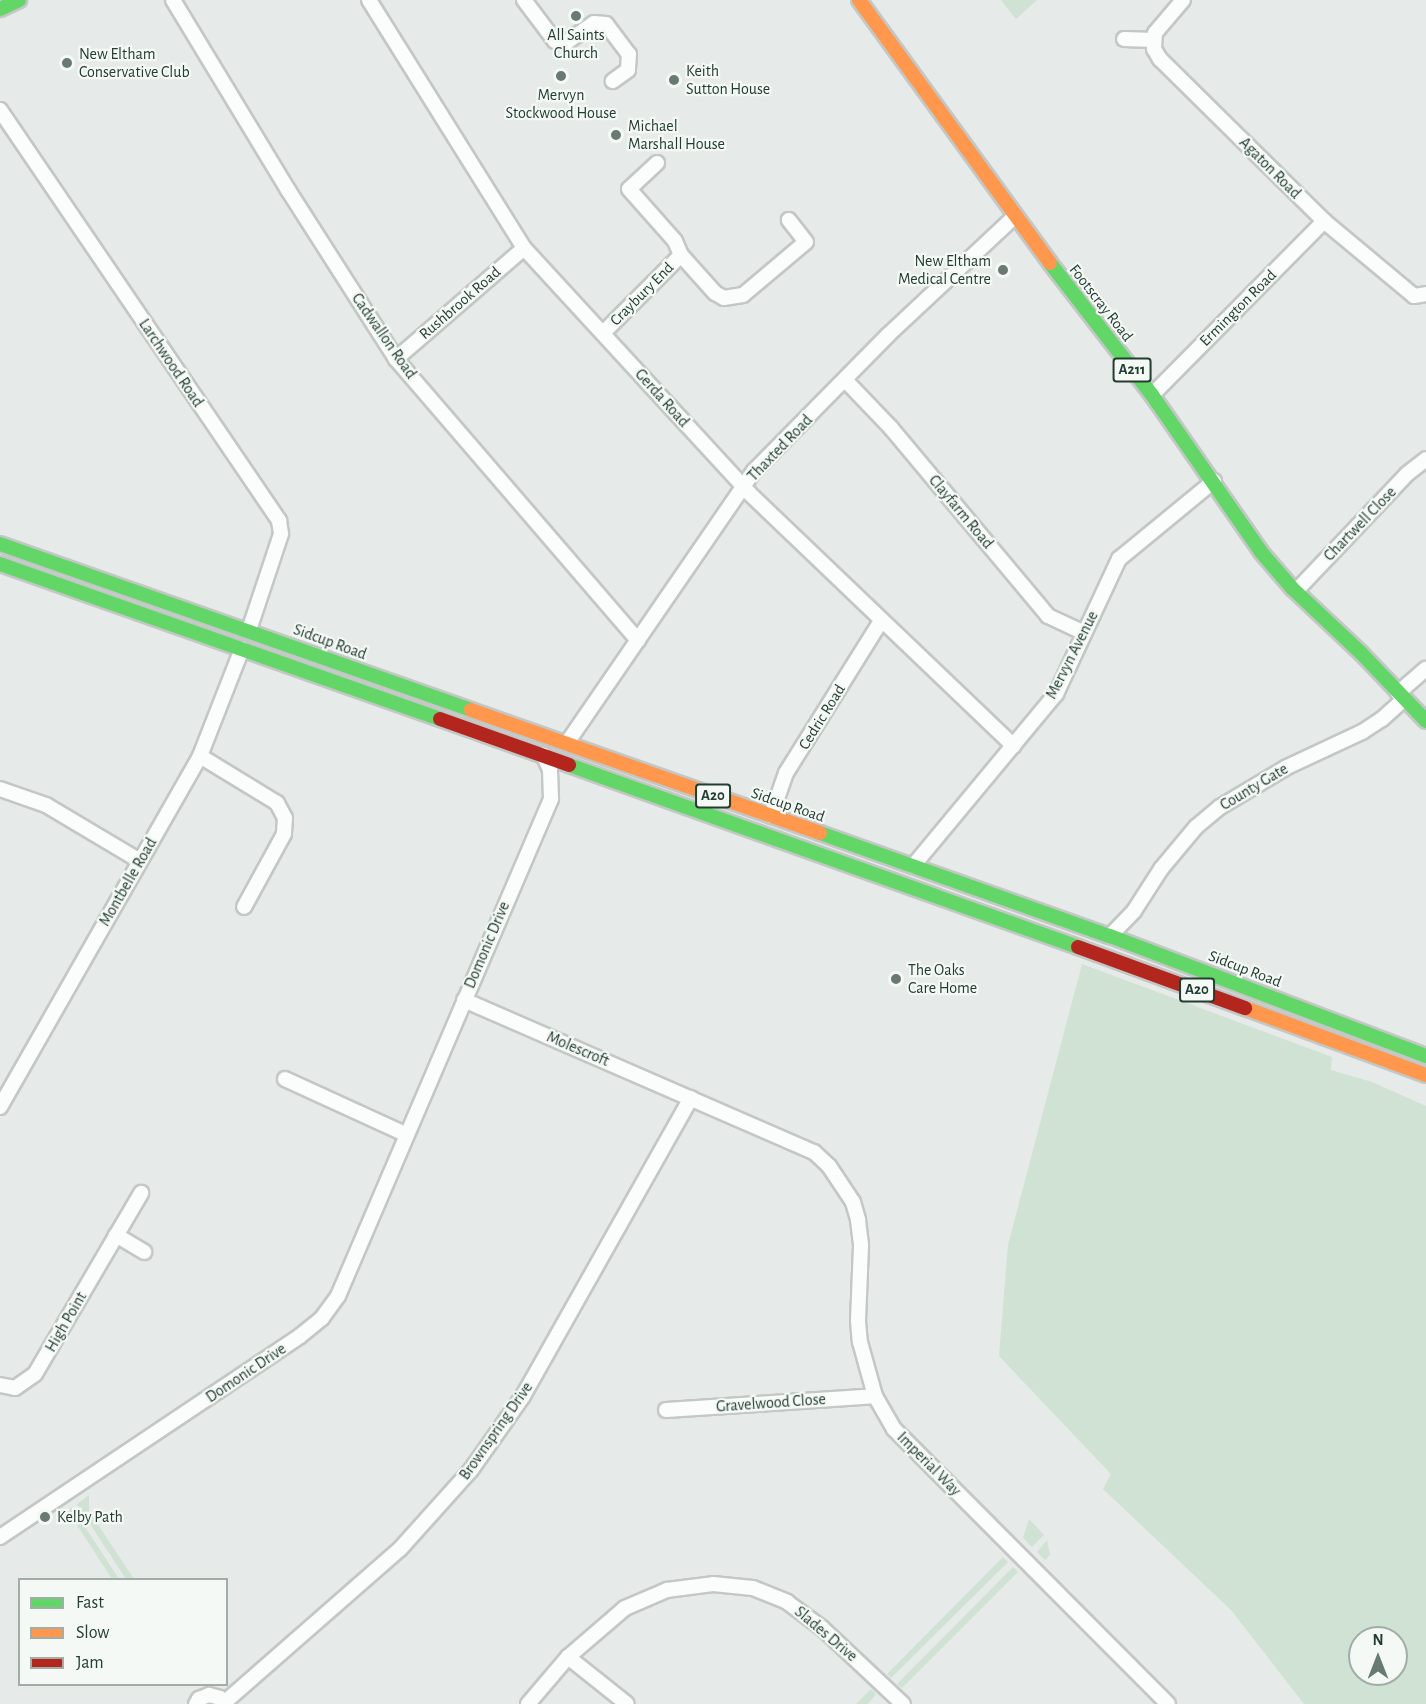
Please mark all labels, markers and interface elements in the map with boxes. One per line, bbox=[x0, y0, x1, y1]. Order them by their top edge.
marker: All Saints Church bbox=[569, 9, 583, 23]
place label: All Saints Church bbox=[547, 25, 605, 63]
place label: New Eltham Conservative Club bbox=[79, 44, 190, 82]
marker: New Eltham Conservative Club bbox=[60, 56, 74, 70]
place label: Keith Sutton House bbox=[686, 61, 770, 99]
marker: Mervyn Stockwood House bbox=[554, 69, 568, 83]
marker: Keith Sutton House bbox=[667, 73, 681, 87]
place label: Mervyn Stockwood House bbox=[506, 85, 616, 123]
place label: Michael Marshall House bbox=[628, 116, 725, 154]
marker: Michael Marshall House bbox=[609, 128, 623, 142]
street label: Agaton Road bbox=[1235, 133, 1305, 203]
place label: New Eltham Medical Centre bbox=[898, 251, 991, 289]
street label: Craybury End bbox=[606, 258, 678, 330]
street label: Footscray Road bbox=[1065, 261, 1137, 345]
street label: Rushbrook Road bbox=[415, 262, 505, 344]
marker: New Eltham Medical Centre bbox=[996, 263, 1010, 277]
street label: Ermington Road bbox=[1196, 266, 1280, 350]
street label: Cadwallon Road bbox=[347, 289, 421, 383]
street label: Larchwood Road bbox=[134, 315, 208, 411]
road number: A211 bbox=[1112, 358, 1152, 382]
street label: Gerda Road bbox=[631, 365, 693, 431]
street label: Thaxted Road bbox=[743, 411, 817, 485]
street label: Clayfarm Road bbox=[925, 471, 997, 553]
street label: Chartwell Close bbox=[1320, 483, 1400, 565]
street label: Mervyn Avenue bbox=[1042, 608, 1102, 702]
street label: Sidcup Road bbox=[291, 620, 369, 664]
street label: Cedric Road bbox=[794, 681, 850, 753]
street label: County Gate bbox=[1217, 759, 1291, 815]
street label: Sidcup Road bbox=[749, 783, 827, 827]
road number: A20 bbox=[695, 784, 731, 808]
street label: Montbelle Road bbox=[95, 834, 161, 930]
street label: Domonic Drive bbox=[460, 899, 514, 991]
street label: Sidcup Road bbox=[1206, 946, 1284, 992]
place label: The Oaks Care Home bbox=[908, 960, 977, 998]
marker: The Oaks Care Home bbox=[889, 972, 903, 986]
road number: A20 bbox=[1179, 978, 1215, 1002]
street label: Molescroft bbox=[544, 1027, 612, 1071]
street label: High Point bbox=[41, 1288, 91, 1356]
street label: Domonic Drive bbox=[202, 1339, 290, 1407]
street label: Brownspring Drive bbox=[455, 1378, 537, 1484]
street label: Gravelwood Close bbox=[715, 1390, 827, 1416]
street label: Imperial Way bbox=[893, 1428, 965, 1500]
place label: Kelby Path bbox=[57, 1507, 123, 1527]
marker: Kelby Path bbox=[38, 1510, 52, 1524]
legend bbox=[18, 1578, 228, 1686]
text: Fast bbox=[76, 1594, 104, 1612]
street label: Slades Drive bbox=[791, 1602, 861, 1666]
text: Slow bbox=[76, 1624, 109, 1642]
north arrow bbox=[1348, 1626, 1408, 1686]
text: N bbox=[1372, 1632, 1384, 1648]
text: Jam bbox=[76, 1654, 104, 1672]

